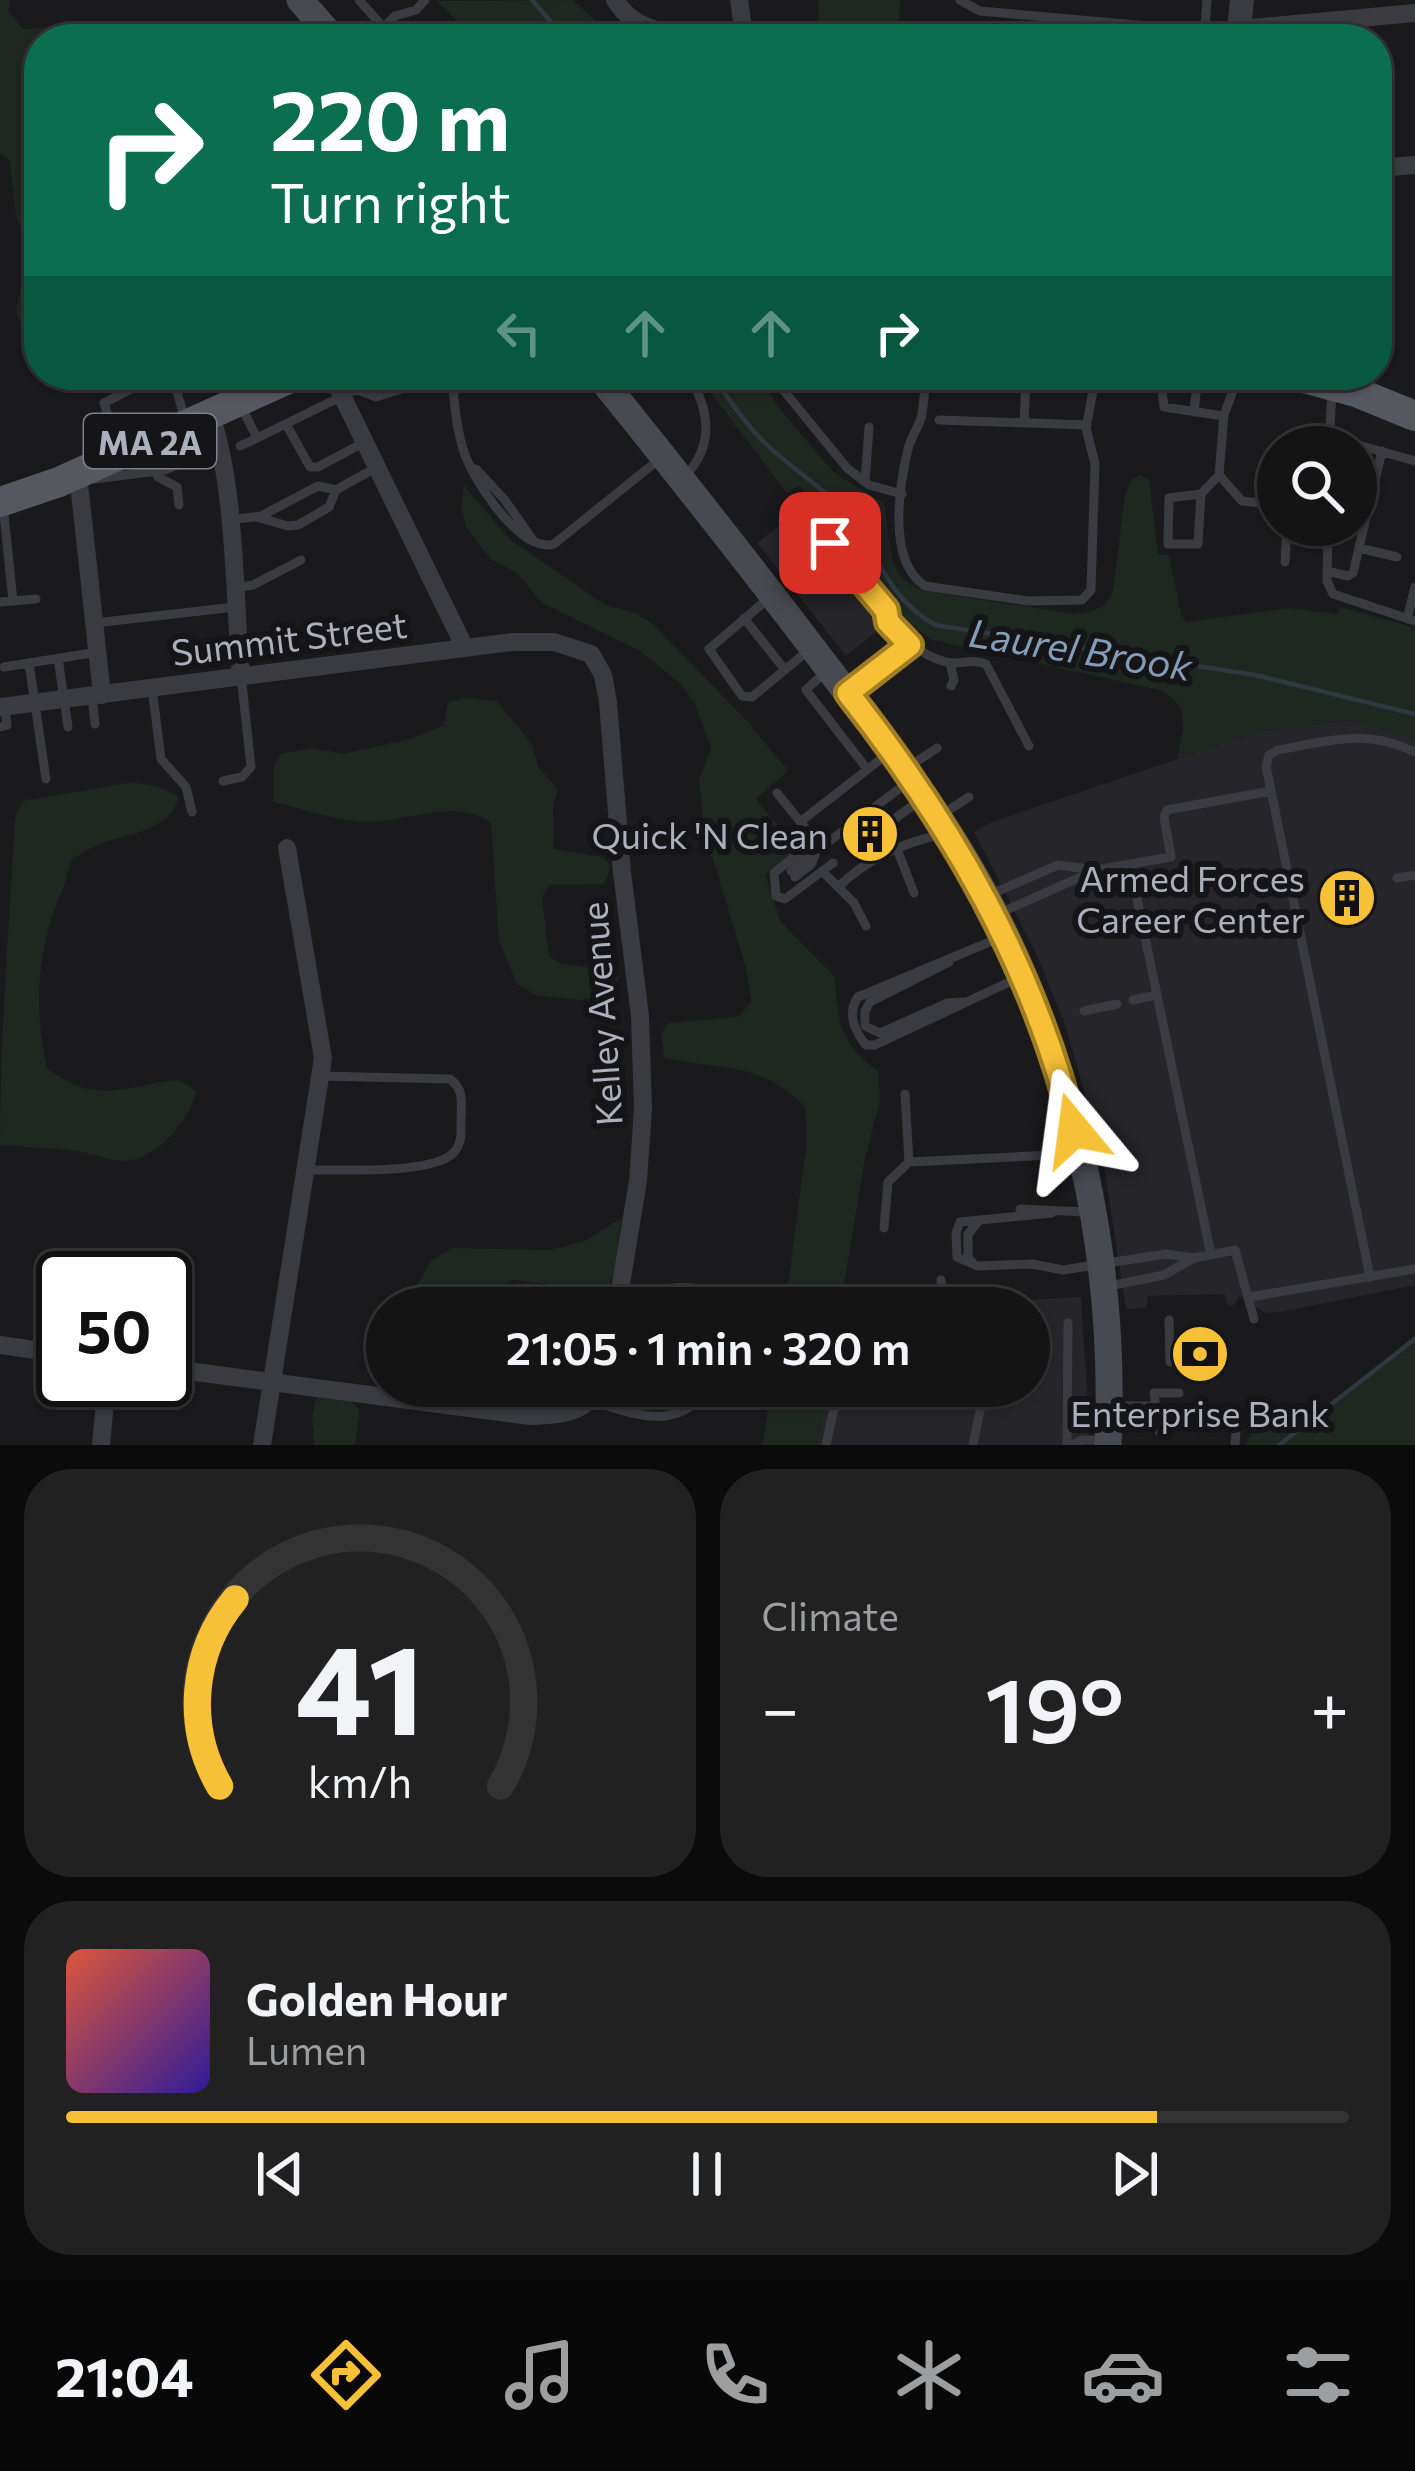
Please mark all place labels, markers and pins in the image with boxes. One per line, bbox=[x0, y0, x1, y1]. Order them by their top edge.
pin bbox=[779, 492, 881, 594]
building icon: Quick 'N Clean bbox=[839, 803, 901, 865]
place label: Quick 'N Clean bbox=[591, 812, 828, 856]
place label: Armed Forces Career Center bbox=[1076, 855, 1305, 940]
building icon: Armed Forces Career Center bbox=[1316, 867, 1378, 929]
bank icon: Enterprise Bank bbox=[1169, 1323, 1231, 1385]
place label: Enterprise Bank bbox=[1070, 1390, 1330, 1434]

